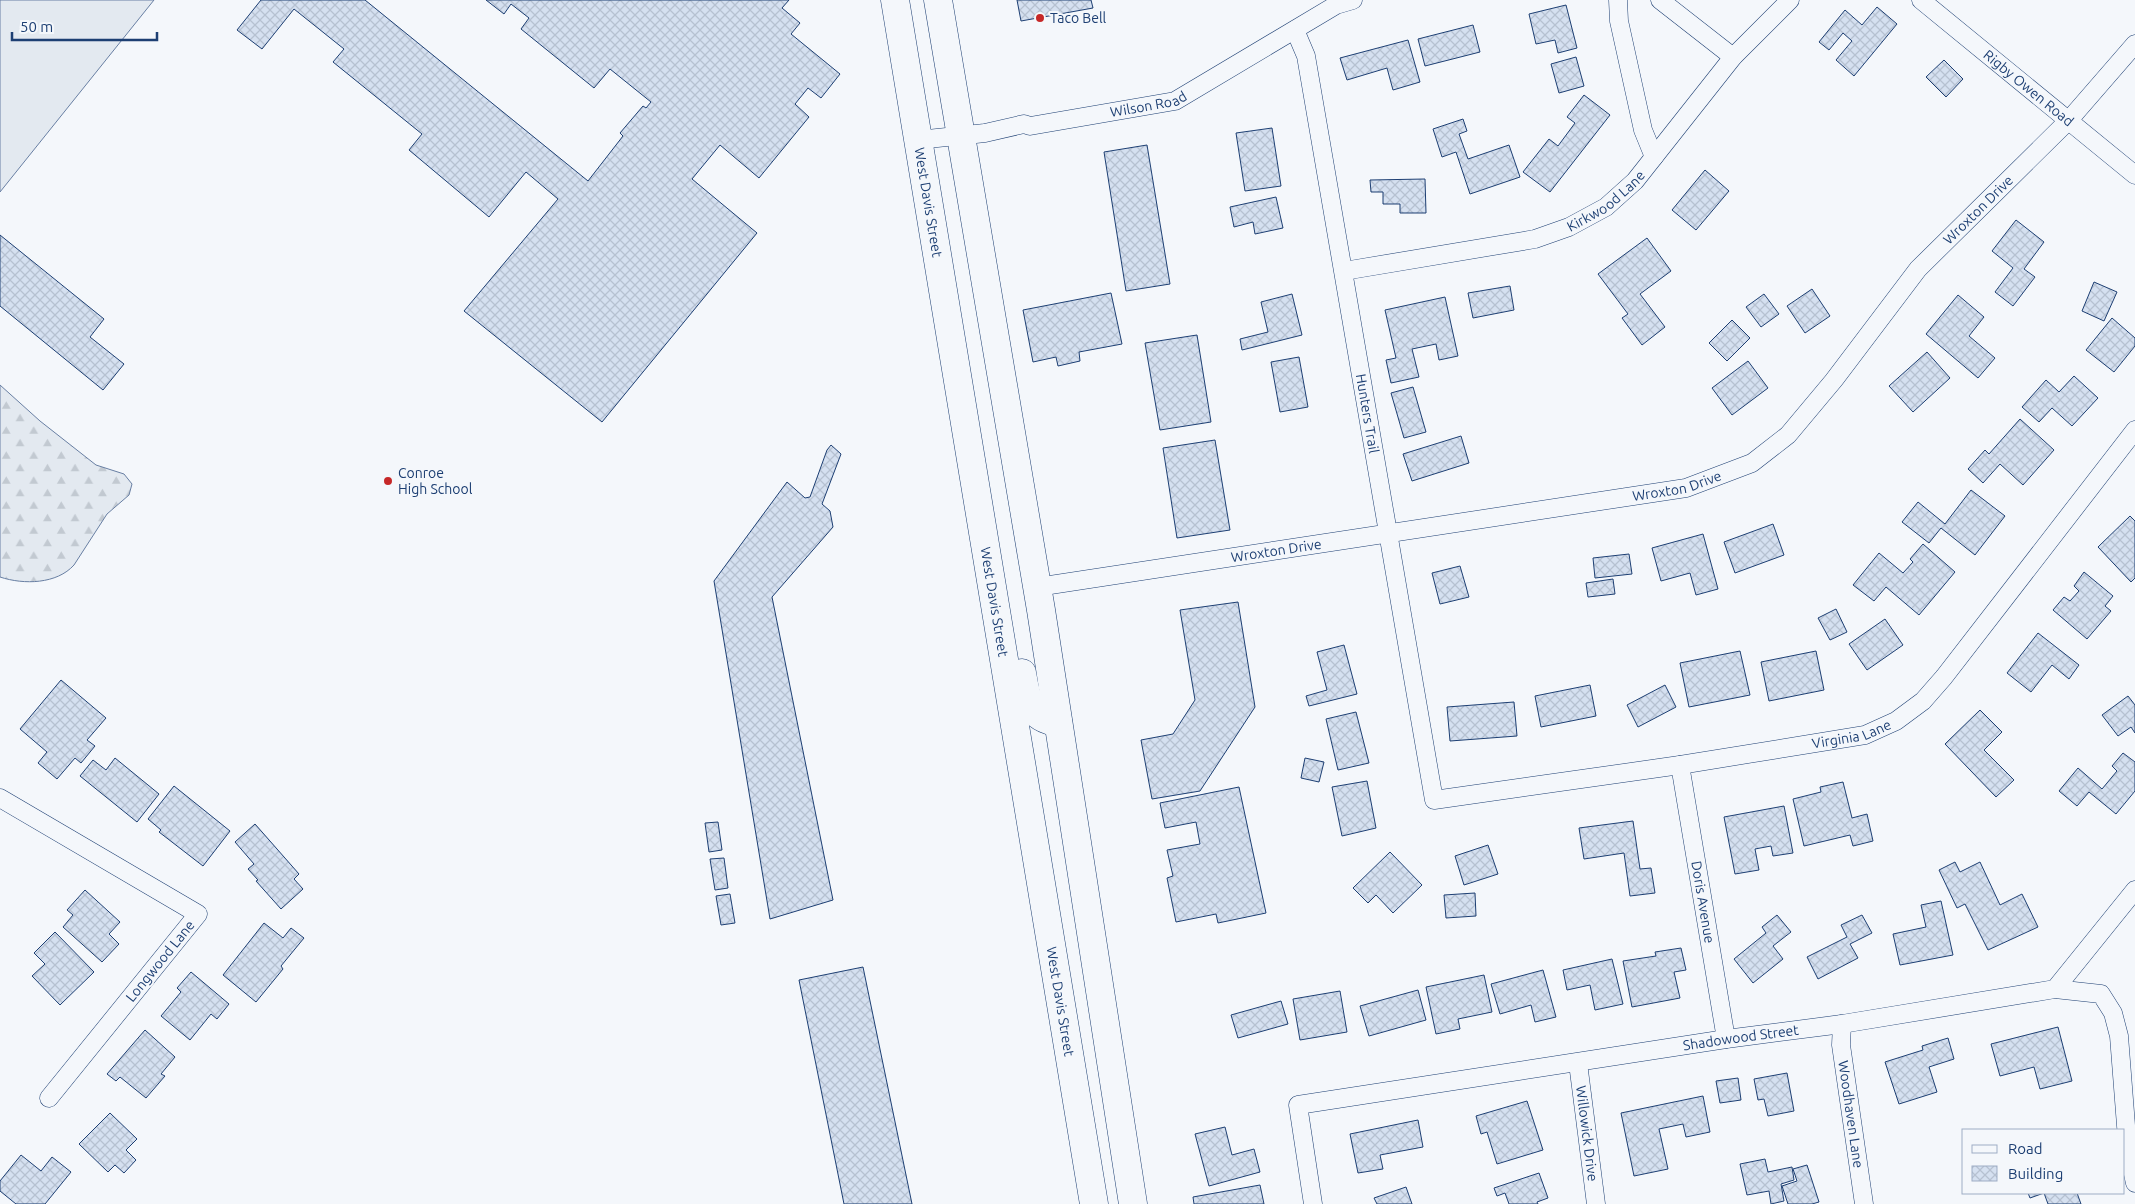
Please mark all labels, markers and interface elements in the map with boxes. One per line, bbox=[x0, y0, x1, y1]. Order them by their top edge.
scale bar bbox=[12, 10, 158, 42]
place label: Taco Bell bbox=[1050, 10, 1107, 26]
marker: Taco Bell bbox=[1034, 12, 1046, 24]
text: 50 m bbox=[20, 18, 53, 35]
street label: Rigby Owen Road bbox=[1980, 47, 2077, 129]
street label: Wilson Road bbox=[1109, 88, 1190, 120]
street label: West Davis Street bbox=[911, 146, 945, 259]
street label: Kirkwood Lane bbox=[1564, 167, 1648, 235]
street label: Wroxton Drive bbox=[1940, 172, 2016, 247]
street label: Hunters Trail bbox=[1353, 373, 1382, 455]
place label: Conroe High School bbox=[398, 465, 473, 497]
street label: Wroxton Drive bbox=[1631, 467, 1724, 504]
marker: Conroe High School bbox=[382, 475, 394, 487]
street label: Wroxton Drive bbox=[1230, 536, 1323, 565]
street label: West Davis Street bbox=[978, 546, 1012, 658]
street label: Virginia Lane bbox=[1811, 716, 1893, 752]
street label: Doris Avenue bbox=[1688, 860, 1718, 944]
street label: Longwood Lane bbox=[122, 917, 198, 1005]
street label: West Davis Street bbox=[1044, 945, 1078, 1058]
street label: Shadowood Street bbox=[1682, 1022, 1800, 1054]
street label: Woodhaven Lane bbox=[1835, 1059, 1867, 1169]
street label: Willowick Drive bbox=[1573, 1085, 1601, 1182]
legend bbox=[1962, 1129, 2125, 1194]
text: Road bbox=[2008, 1140, 2043, 1157]
text: Building bbox=[2008, 1165, 2063, 1182]

